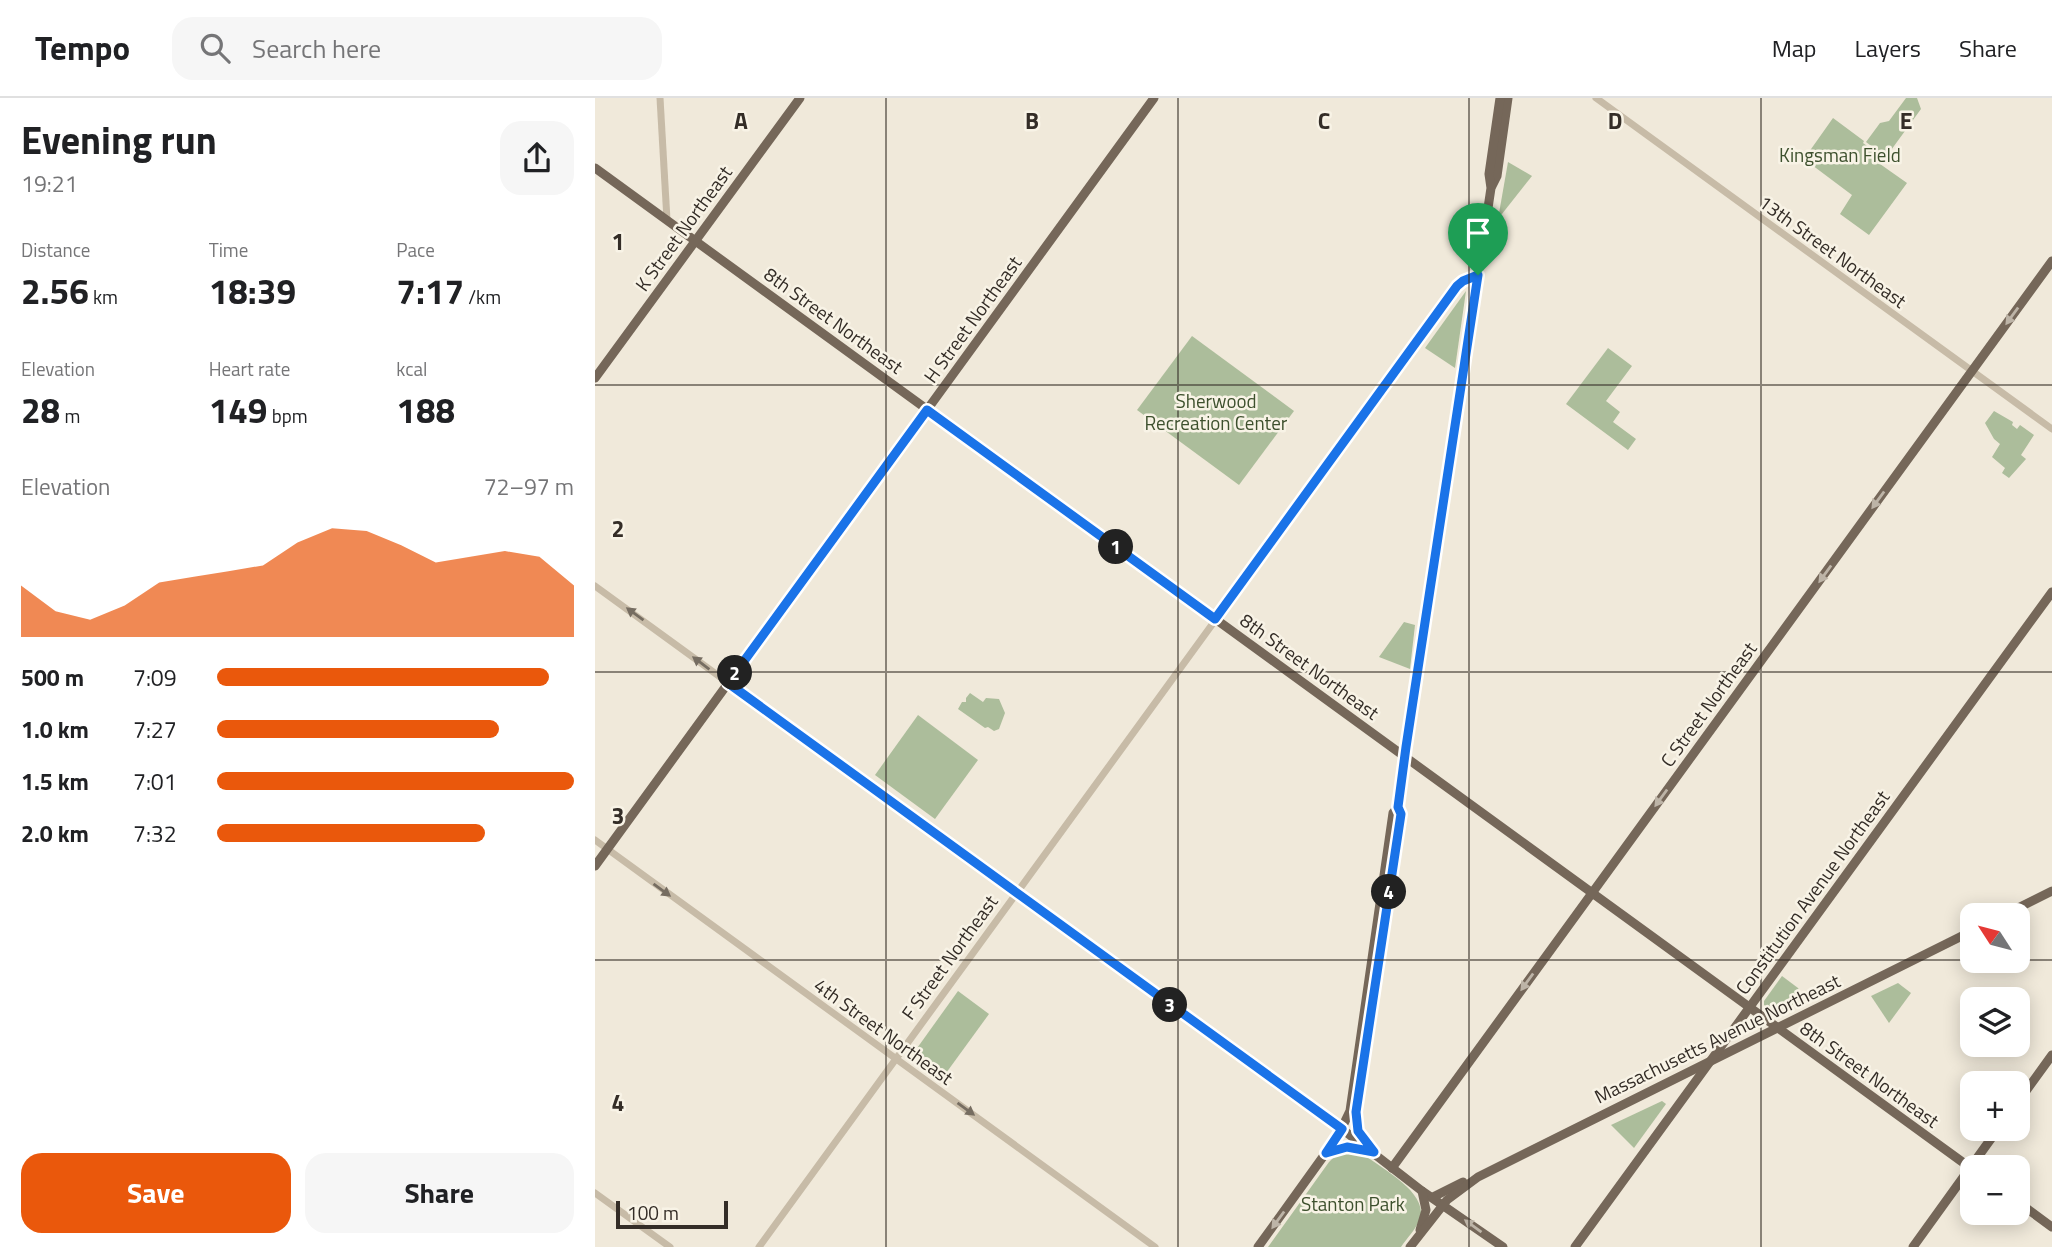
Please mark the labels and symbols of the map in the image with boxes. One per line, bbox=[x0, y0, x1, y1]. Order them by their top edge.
text: A bbox=[734, 103, 748, 138]
text: B bbox=[1025, 103, 1039, 138]
text: C bbox=[1318, 103, 1330, 138]
text: D bbox=[1608, 103, 1622, 138]
text: E bbox=[1900, 103, 1912, 138]
park label: Kingsman Field bbox=[1779, 140, 1901, 169]
street label: K Street Northeast bbox=[627, 159, 739, 297]
street label: 13th Street Northeast bbox=[1753, 187, 1913, 315]
pin bbox=[1448, 203, 1508, 275]
text: 1 bbox=[612, 224, 624, 259]
street label: H Street Northeast bbox=[916, 249, 1028, 389]
street label: 8th Street Northeast bbox=[758, 260, 910, 381]
one-way arrow bbox=[2005, 307, 2019, 325]
park label: Sherwood Recreation Center bbox=[1145, 386, 1288, 437]
one-way arrow bbox=[1871, 491, 1885, 509]
text: 2 bbox=[612, 511, 624, 546]
pin: 1 bbox=[1099, 530, 1133, 564]
one-way arrow bbox=[1818, 564, 1832, 583]
street label: 8th Street Northeast bbox=[1234, 606, 1386, 727]
one-way arrow bbox=[626, 607, 644, 622]
street label: C Street Northeast bbox=[1653, 635, 1764, 773]
one-way arrow bbox=[692, 656, 710, 670]
pin: 2 bbox=[717, 656, 753, 690]
street label: Constitution Avenue Northeast bbox=[1728, 783, 1896, 1000]
one-way arrow bbox=[1654, 789, 1668, 807]
text: 3 bbox=[612, 798, 624, 833]
pin: 4 bbox=[1371, 874, 1407, 910]
one-way arrow bbox=[653, 882, 671, 896]
street label: F Street Northeast bbox=[894, 888, 1004, 1025]
north arrow bbox=[1960, 903, 2030, 973]
street label: Massachusetts Avenue Northeast bbox=[1589, 966, 1845, 1110]
street label: 4th Street Northeast bbox=[808, 971, 960, 1092]
one-way arrow bbox=[1521, 973, 1535, 991]
pin: 3 bbox=[1153, 988, 1187, 1023]
street label: 8th Street Northeast bbox=[1794, 1014, 1946, 1135]
text: 4 bbox=[612, 1085, 624, 1120]
one-way arrow bbox=[957, 1102, 975, 1116]
park label: Stanton Park bbox=[1301, 1189, 1405, 1218]
scale bar bbox=[616, 1198, 728, 1230]
one-way arrow bbox=[1271, 1211, 1285, 1229]
one-way arrow bbox=[1465, 1218, 1483, 1233]

